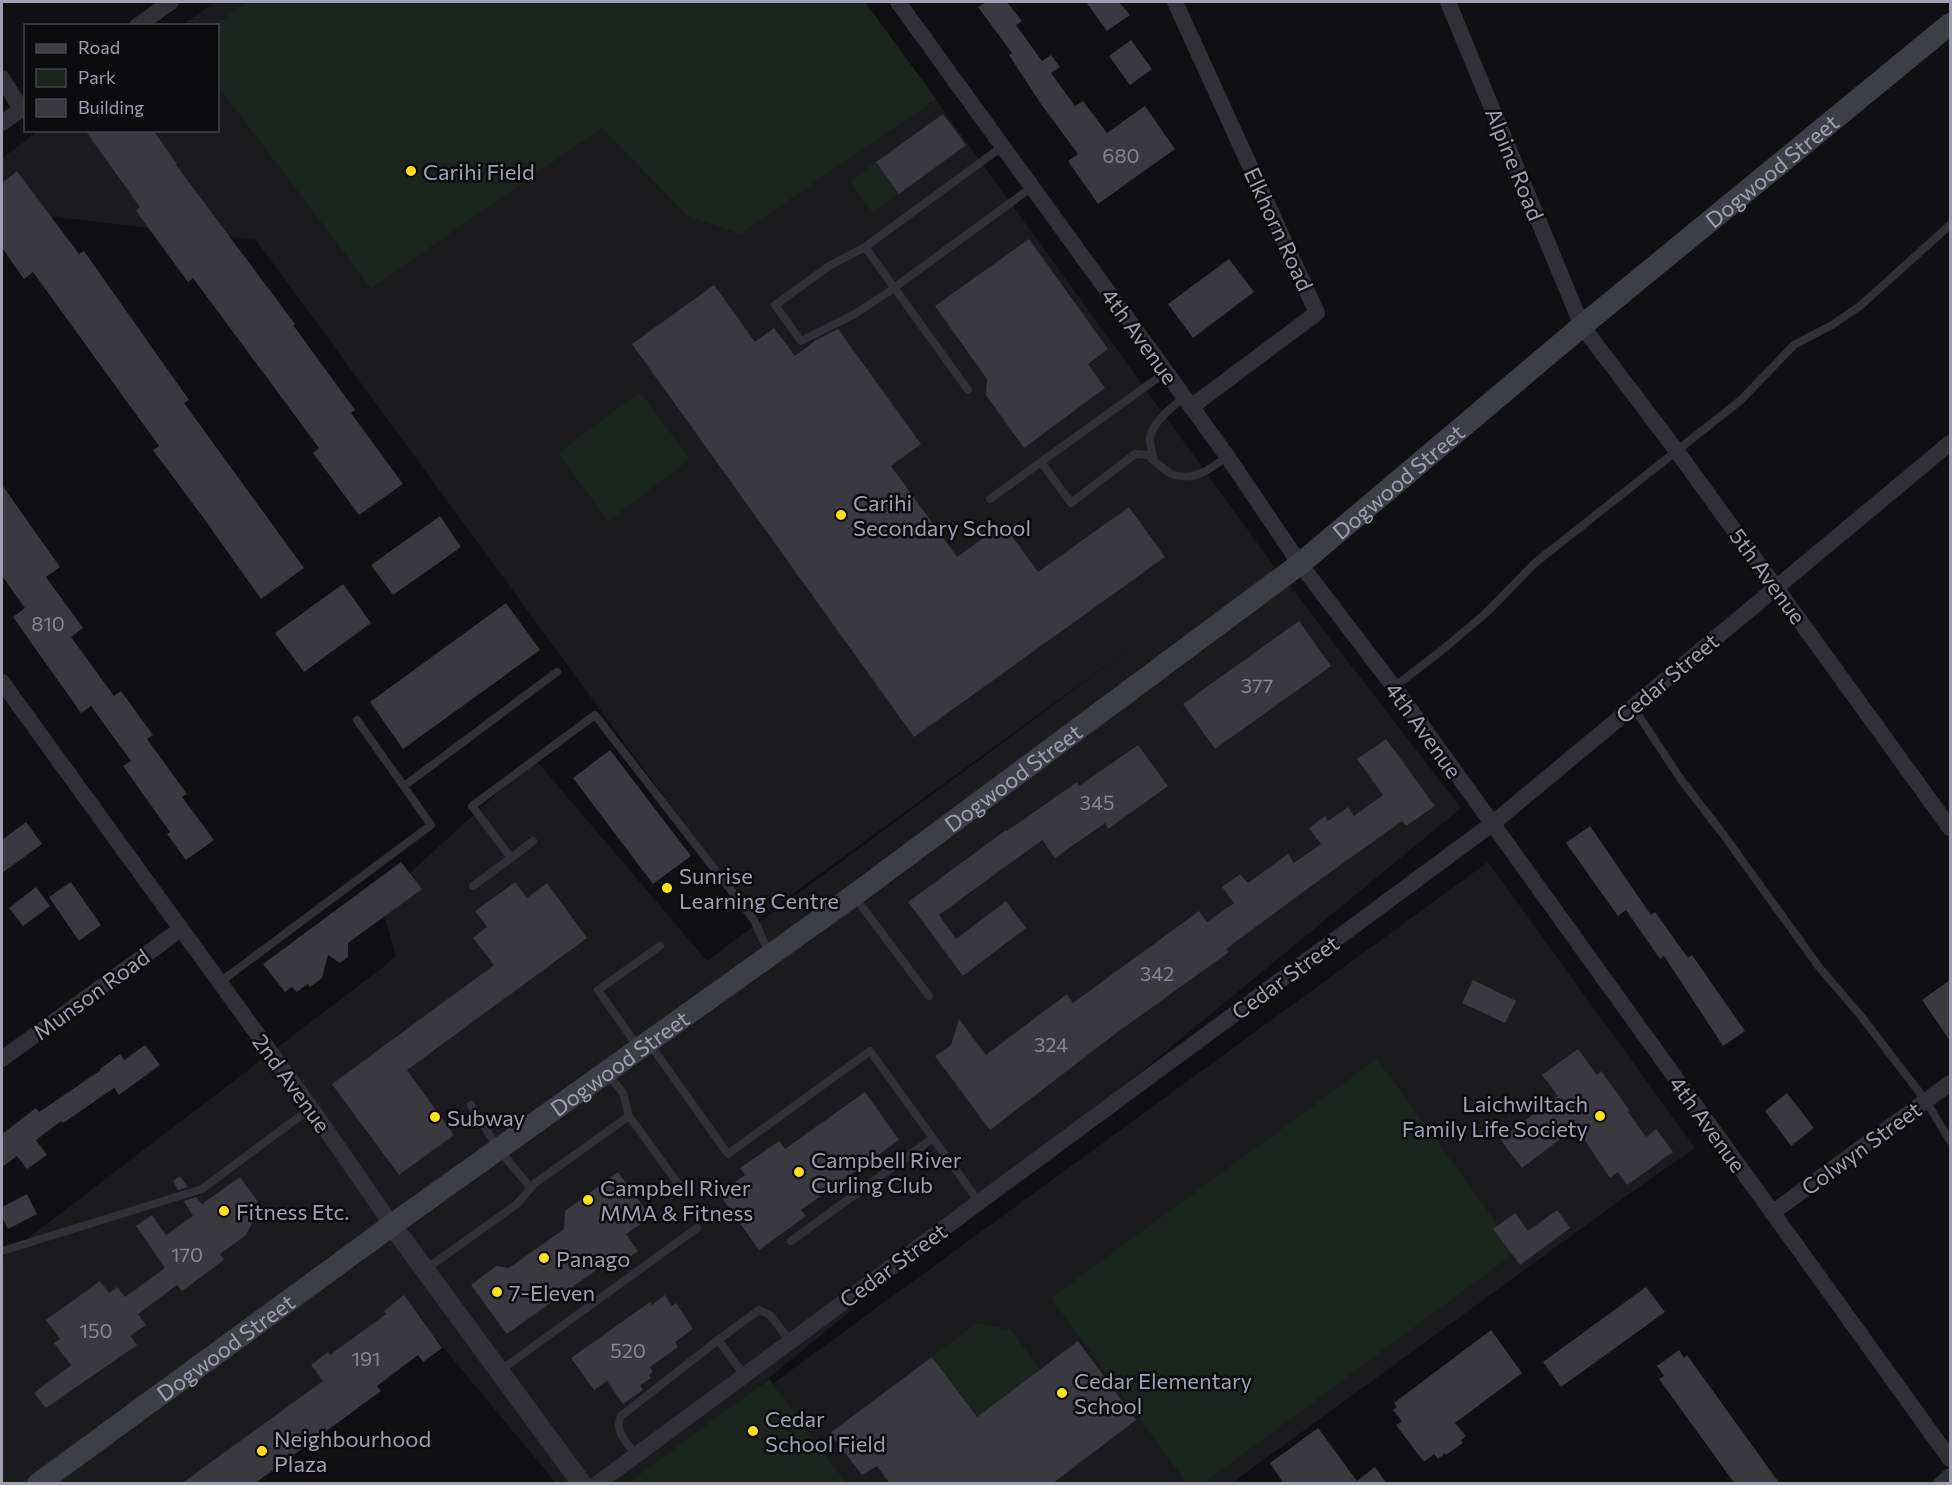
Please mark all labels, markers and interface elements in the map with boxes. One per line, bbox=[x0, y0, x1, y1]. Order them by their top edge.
legend bbox=[24, 24, 219, 132]
text: Road bbox=[78, 36, 120, 58]
text: Park bbox=[78, 66, 116, 88]
text: Building bbox=[78, 96, 144, 118]
street label: Alpine Road bbox=[1480, 104, 1550, 224]
street label: Dogwood Street bbox=[1700, 108, 1843, 233]
house number: 680 bbox=[1102, 143, 1140, 167]
place label: Carihi Field bbox=[423, 158, 535, 185]
street label: Elkhorn Road bbox=[1239, 163, 1319, 295]
marker: Carihi Field bbox=[404, 164, 418, 178]
street label: 4th Avenue bbox=[1096, 283, 1184, 389]
street label: Dogwood Street bbox=[1327, 418, 1469, 545]
place label: Carihi Secondary School bbox=[853, 489, 1031, 541]
marker: Carihi Secondary School bbox=[834, 508, 848, 522]
street label: 5th Avenue bbox=[1724, 523, 1812, 629]
house number: 810 bbox=[31, 611, 65, 635]
street label: Cedar Street bbox=[1610, 627, 1724, 729]
house number: 377 bbox=[1241, 673, 1273, 697]
street label: 4th Avenue bbox=[1380, 677, 1468, 783]
street label: Dogwood Street bbox=[939, 718, 1087, 837]
house number: 345 bbox=[1080, 790, 1114, 814]
place label: Sunrise Learning Centre bbox=[679, 862, 839, 914]
marker: Sunrise Learning Centre bbox=[660, 881, 674, 895]
street label: Cedar Street bbox=[1226, 929, 1344, 1025]
street label: Munson Road bbox=[28, 943, 154, 1045]
house number: 342 bbox=[1140, 961, 1174, 985]
street label: Dogwood Street bbox=[545, 1004, 694, 1121]
street label: 2nd Avenue bbox=[247, 1029, 337, 1137]
house number: 324 bbox=[1034, 1032, 1068, 1056]
street label: 4th Avenue bbox=[1664, 1071, 1752, 1177]
place label: Laichwiltach Family Life Society bbox=[1402, 1090, 1588, 1142]
street label: Colwyn Street bbox=[1796, 1095, 1926, 1201]
place label: Subway bbox=[447, 1104, 525, 1131]
marker: Laichwiltach Family Life Society bbox=[1593, 1109, 1607, 1123]
marker: Subway bbox=[428, 1110, 442, 1124]
place label: Campbell River Curling Club bbox=[811, 1146, 962, 1198]
marker: Campbell River Curling Club bbox=[792, 1165, 806, 1179]
place label: Campbell River MMA & Fitness bbox=[600, 1174, 753, 1226]
marker: Campbell River MMA & Fitness bbox=[581, 1193, 595, 1207]
place label: Fitness Etc. bbox=[236, 1198, 349, 1225]
marker: Fitness Etc. bbox=[217, 1204, 231, 1218]
street label: Cedar Street bbox=[834, 1217, 952, 1313]
house number: 170 bbox=[171, 1242, 203, 1266]
place label: Panago bbox=[556, 1245, 630, 1272]
marker: Panago bbox=[537, 1251, 551, 1265]
place label: 7-Eleven bbox=[509, 1279, 595, 1306]
marker: 7-Eleven bbox=[490, 1285, 504, 1299]
street label: Dogwood Street bbox=[151, 1288, 299, 1406]
house number: 150 bbox=[79, 1318, 113, 1342]
house number: 520 bbox=[610, 1338, 646, 1362]
house number: 191 bbox=[351, 1346, 381, 1370]
place label: Cedar Elementary School bbox=[1074, 1367, 1252, 1419]
marker: Cedar Elementary School bbox=[1055, 1386, 1069, 1400]
place label: Cedar School Field bbox=[765, 1405, 886, 1457]
marker: Cedar School Field bbox=[746, 1424, 760, 1438]
place label: Neighbourhood Plaza bbox=[274, 1425, 431, 1477]
marker: Neighbourhood Plaza bbox=[255, 1444, 269, 1458]

